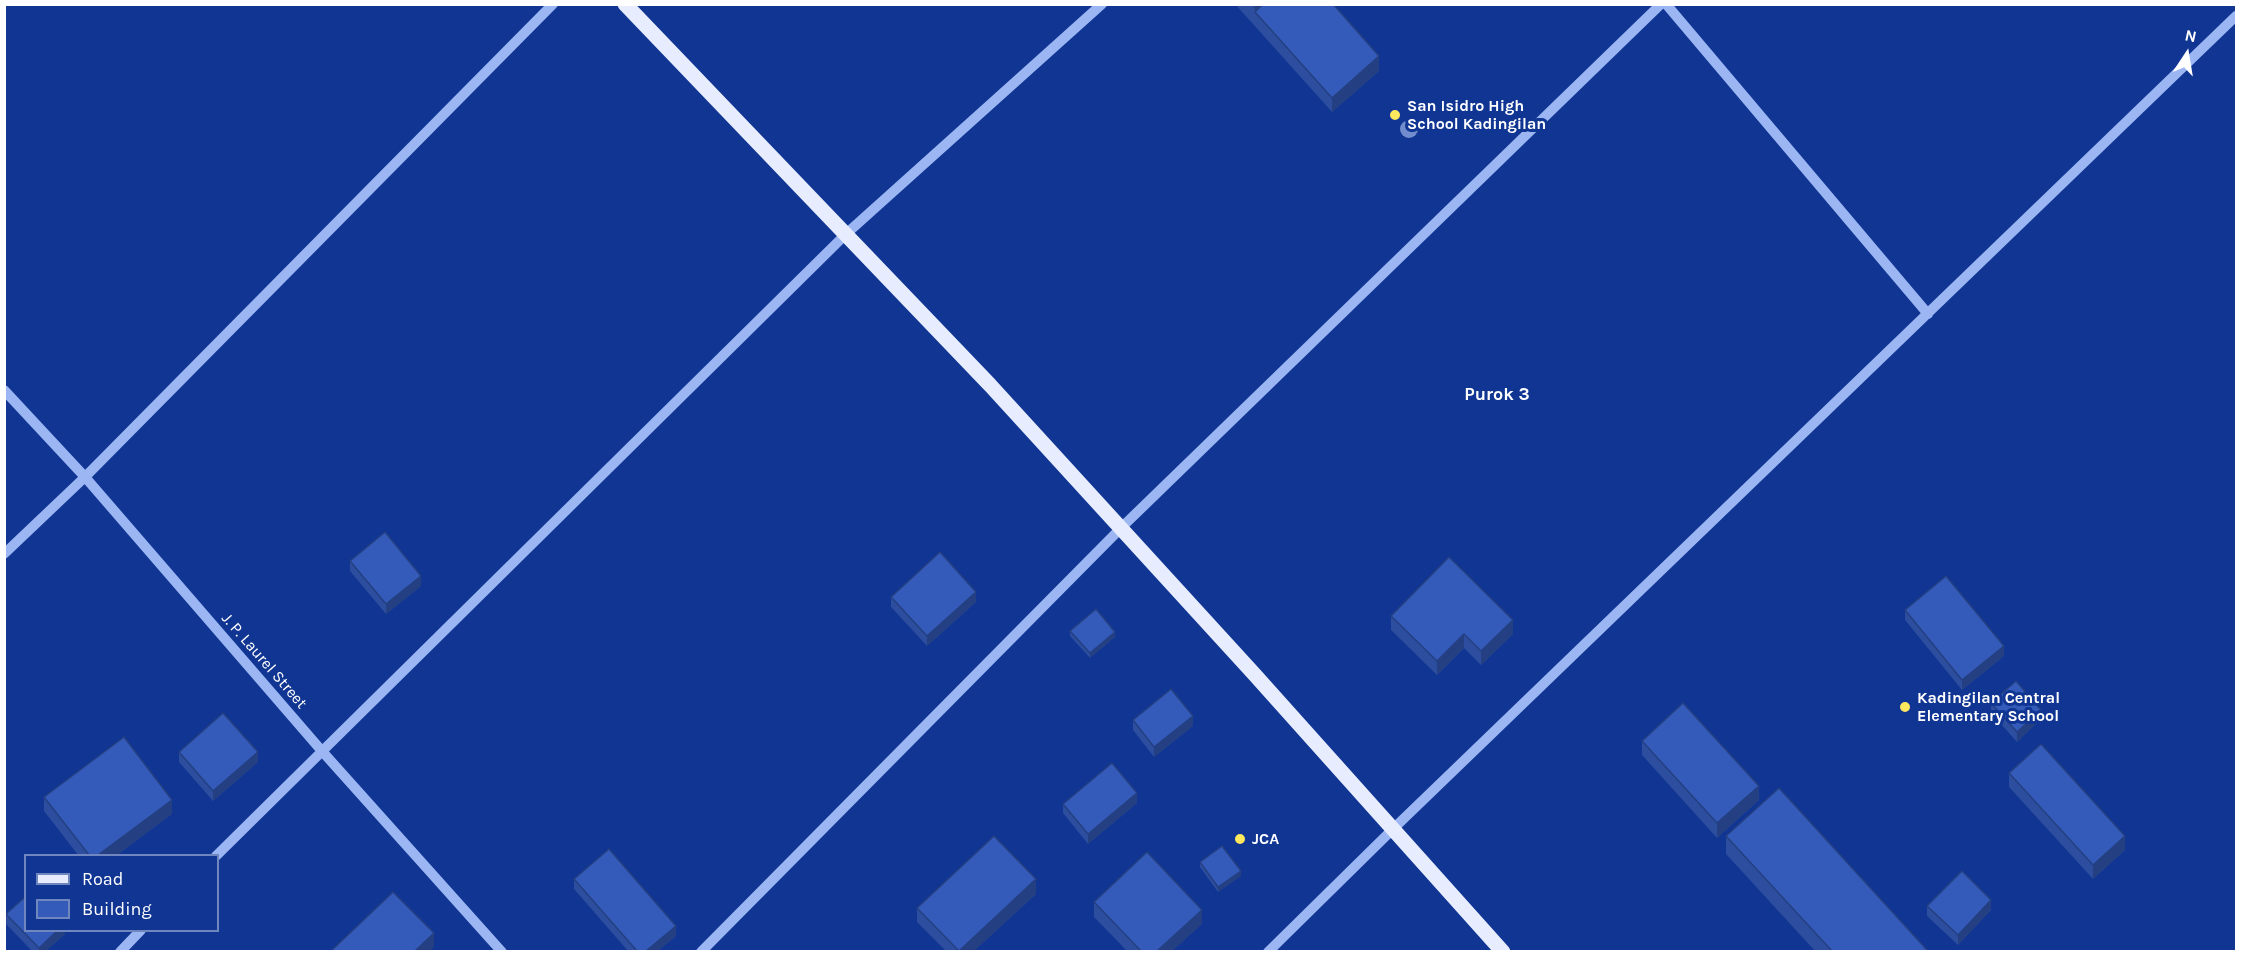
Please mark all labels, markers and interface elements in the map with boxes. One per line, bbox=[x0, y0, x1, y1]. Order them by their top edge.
north arrow bbox=[2157, 24, 2217, 84]
text: N bbox=[2183, 25, 2198, 46]
place label: San Isidro High School Kadingilan bbox=[1407, 96, 1546, 134]
marker: San Isidro High School Kadingilan bbox=[1388, 108, 1402, 122]
district label: Purok 3 bbox=[1464, 384, 1530, 406]
street label: J. P. Laurel Street bbox=[217, 609, 311, 713]
place label: Kadingilan Central Elementary School bbox=[1917, 688, 2060, 726]
marker: Kadingilan Central Elementary School bbox=[1898, 700, 1912, 714]
place label: JCA bbox=[1252, 829, 1279, 849]
marker: JCA bbox=[1233, 832, 1247, 846]
legend bbox=[24, 854, 219, 932]
text: Road bbox=[82, 868, 123, 890]
text: Building bbox=[82, 898, 152, 920]

